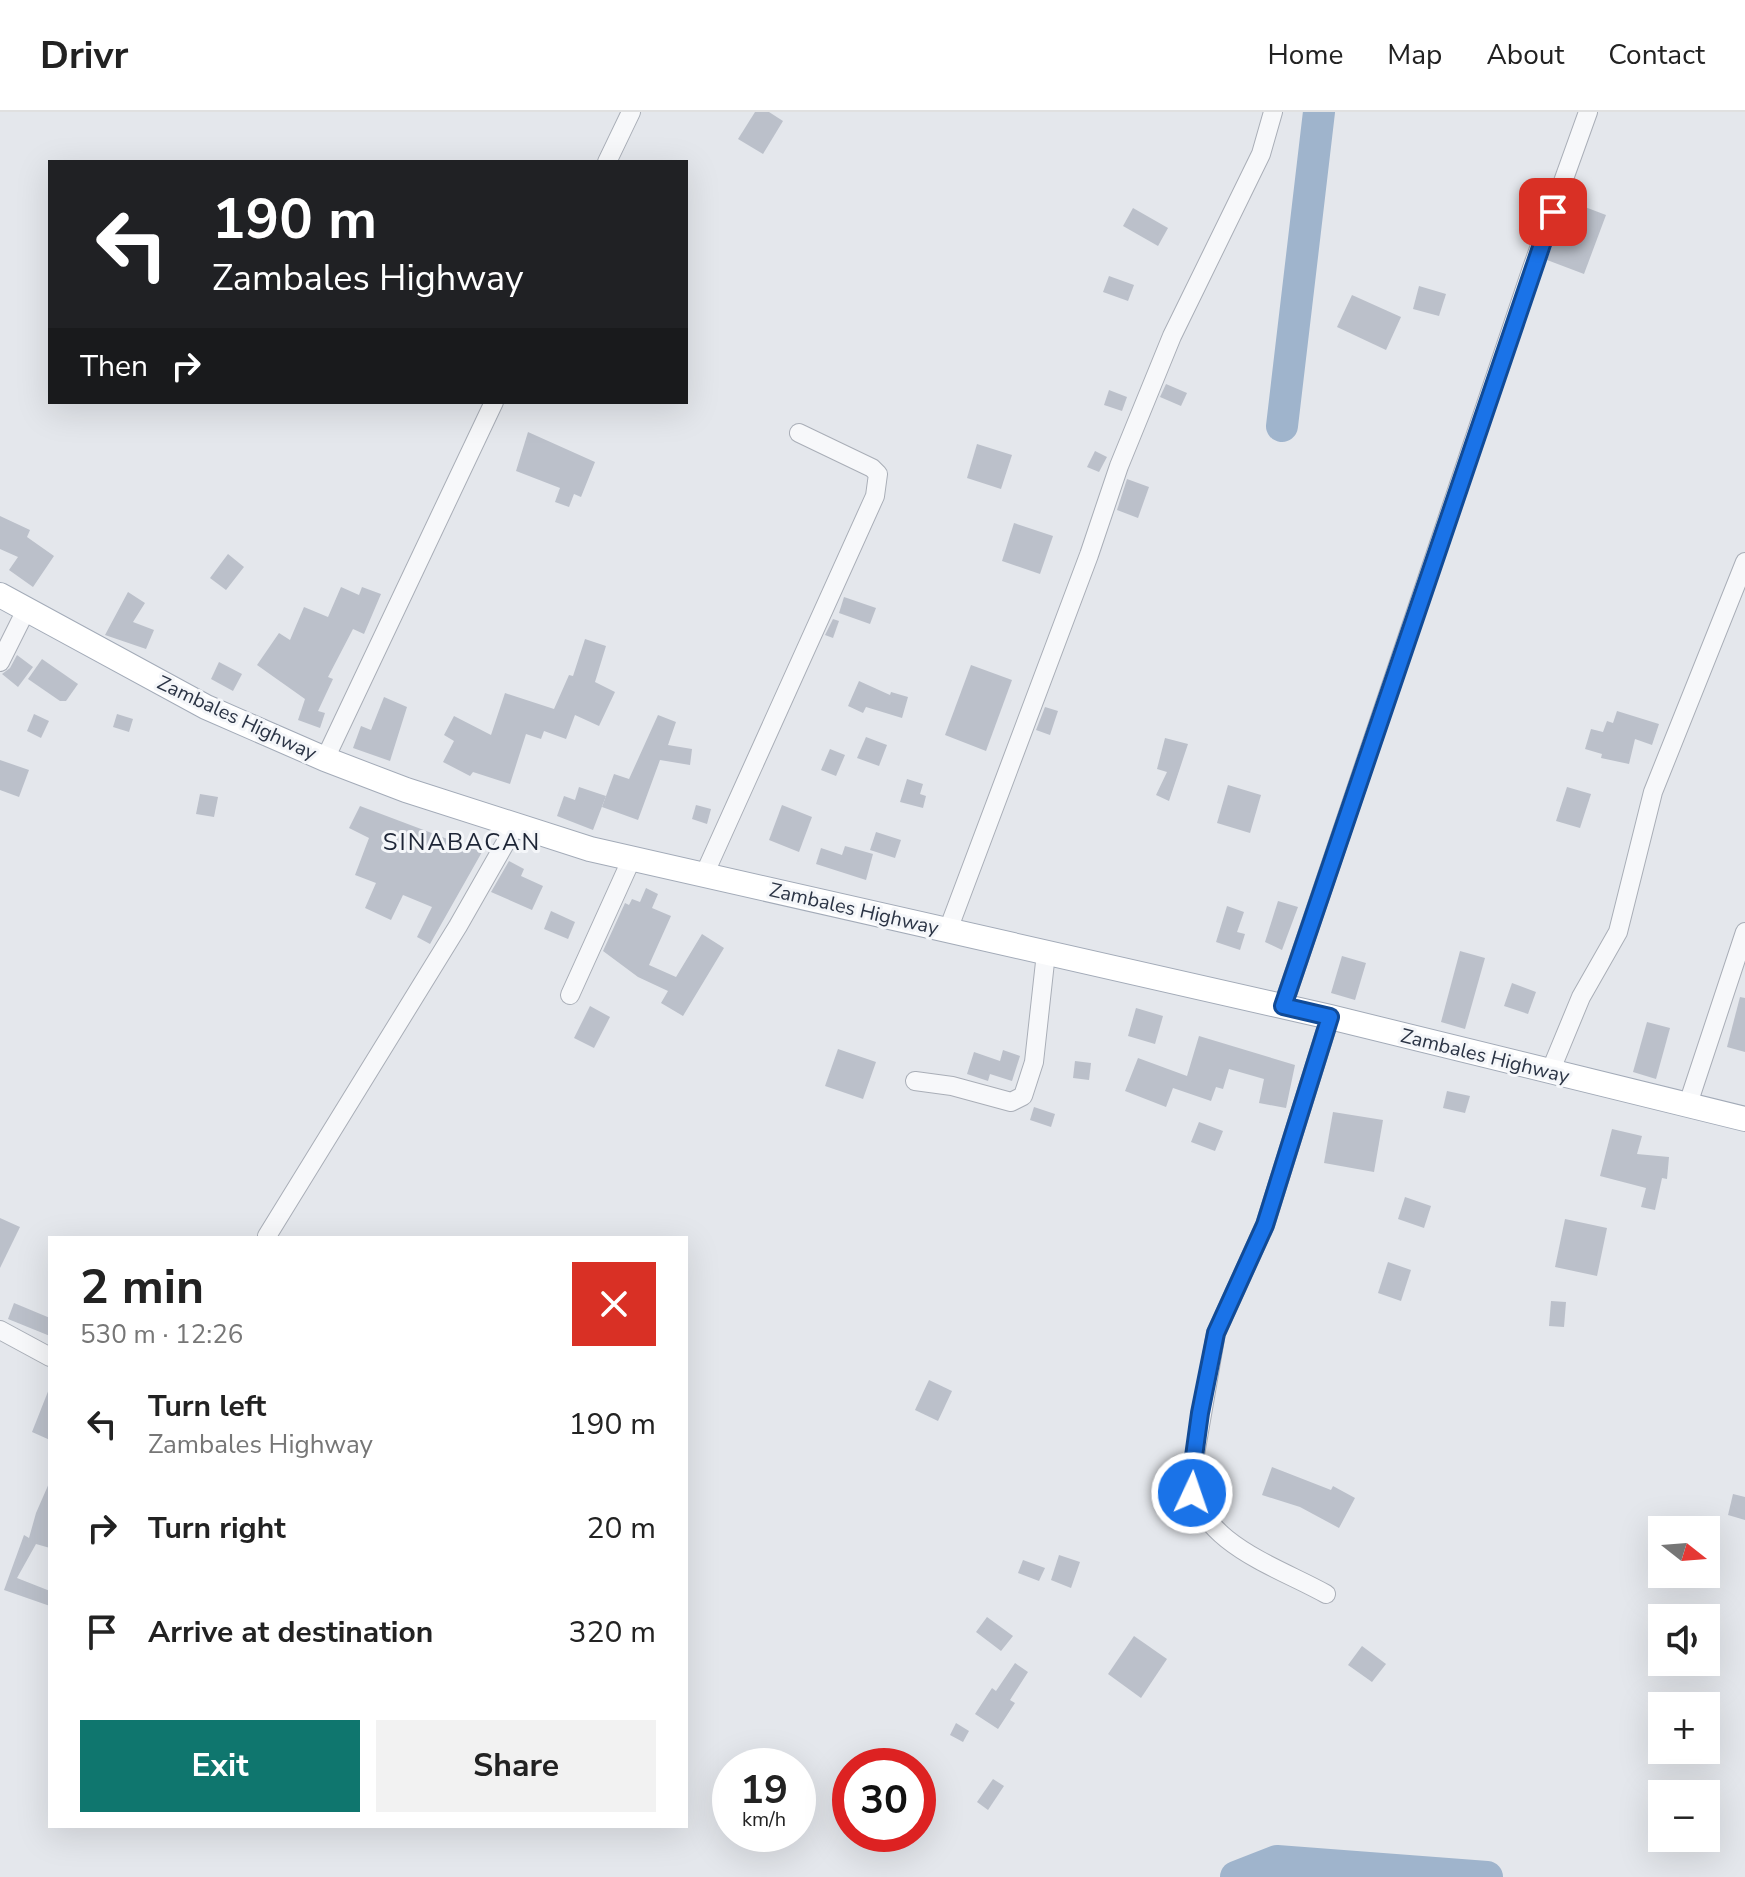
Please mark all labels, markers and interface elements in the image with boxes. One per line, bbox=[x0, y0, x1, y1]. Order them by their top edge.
text: Drivr bbox=[40, 30, 128, 81]
text: Home bbox=[1268, 36, 1343, 74]
text: Map bbox=[1387, 36, 1442, 74]
text: About bbox=[1486, 36, 1564, 74]
text: Contact bbox=[1608, 36, 1705, 74]
pin bbox=[1519, 178, 1587, 246]
text: 190 m bbox=[212, 181, 377, 258]
icon: arrive bbox=[1531, 190, 1575, 234]
icon: left bbox=[80, 192, 184, 296]
text: Zambales Highway bbox=[212, 254, 523, 303]
icon: right bbox=[164, 344, 208, 388]
text: Then bbox=[80, 346, 148, 387]
street label: Zambales Highway bbox=[153, 669, 322, 767]
district label: SINABACAN bbox=[383, 826, 541, 858]
street label: Zambales Highway bbox=[767, 876, 942, 942]
street label: Zambales Highway bbox=[1398, 1022, 1573, 1090]
text: 2 min bbox=[80, 1254, 204, 1320]
button: close bbox=[572, 1262, 656, 1346]
text: 530 m · 12:26 bbox=[80, 1317, 243, 1352]
text: Turn left bbox=[148, 1386, 266, 1427]
icon: left bbox=[80, 1402, 124, 1446]
text: 190 m bbox=[569, 1404, 656, 1445]
text: Zambales Highway bbox=[148, 1427, 373, 1462]
position arrow bbox=[1150, 1451, 1234, 1535]
icon: right bbox=[80, 1506, 124, 1550]
text: Turn right bbox=[148, 1508, 286, 1549]
text: 20 m bbox=[587, 1508, 656, 1549]
north arrow bbox=[1648, 1516, 1720, 1588]
map controls bbox=[1648, 1516, 1720, 1852]
button: sound bbox=[1648, 1604, 1720, 1676]
icon: arrive bbox=[80, 1610, 124, 1654]
text: Arrive at destination bbox=[148, 1612, 433, 1653]
text: 320 m bbox=[569, 1612, 656, 1653]
button: + bbox=[1648, 1692, 1720, 1764]
button: Exit bbox=[80, 1720, 360, 1812]
button: Share bbox=[376, 1720, 656, 1812]
speed limit sign: 30 bbox=[832, 1748, 936, 1852]
text: 19 bbox=[740, 1763, 788, 1817]
button: − bbox=[1648, 1780, 1720, 1852]
text: km/h bbox=[742, 1806, 786, 1833]

